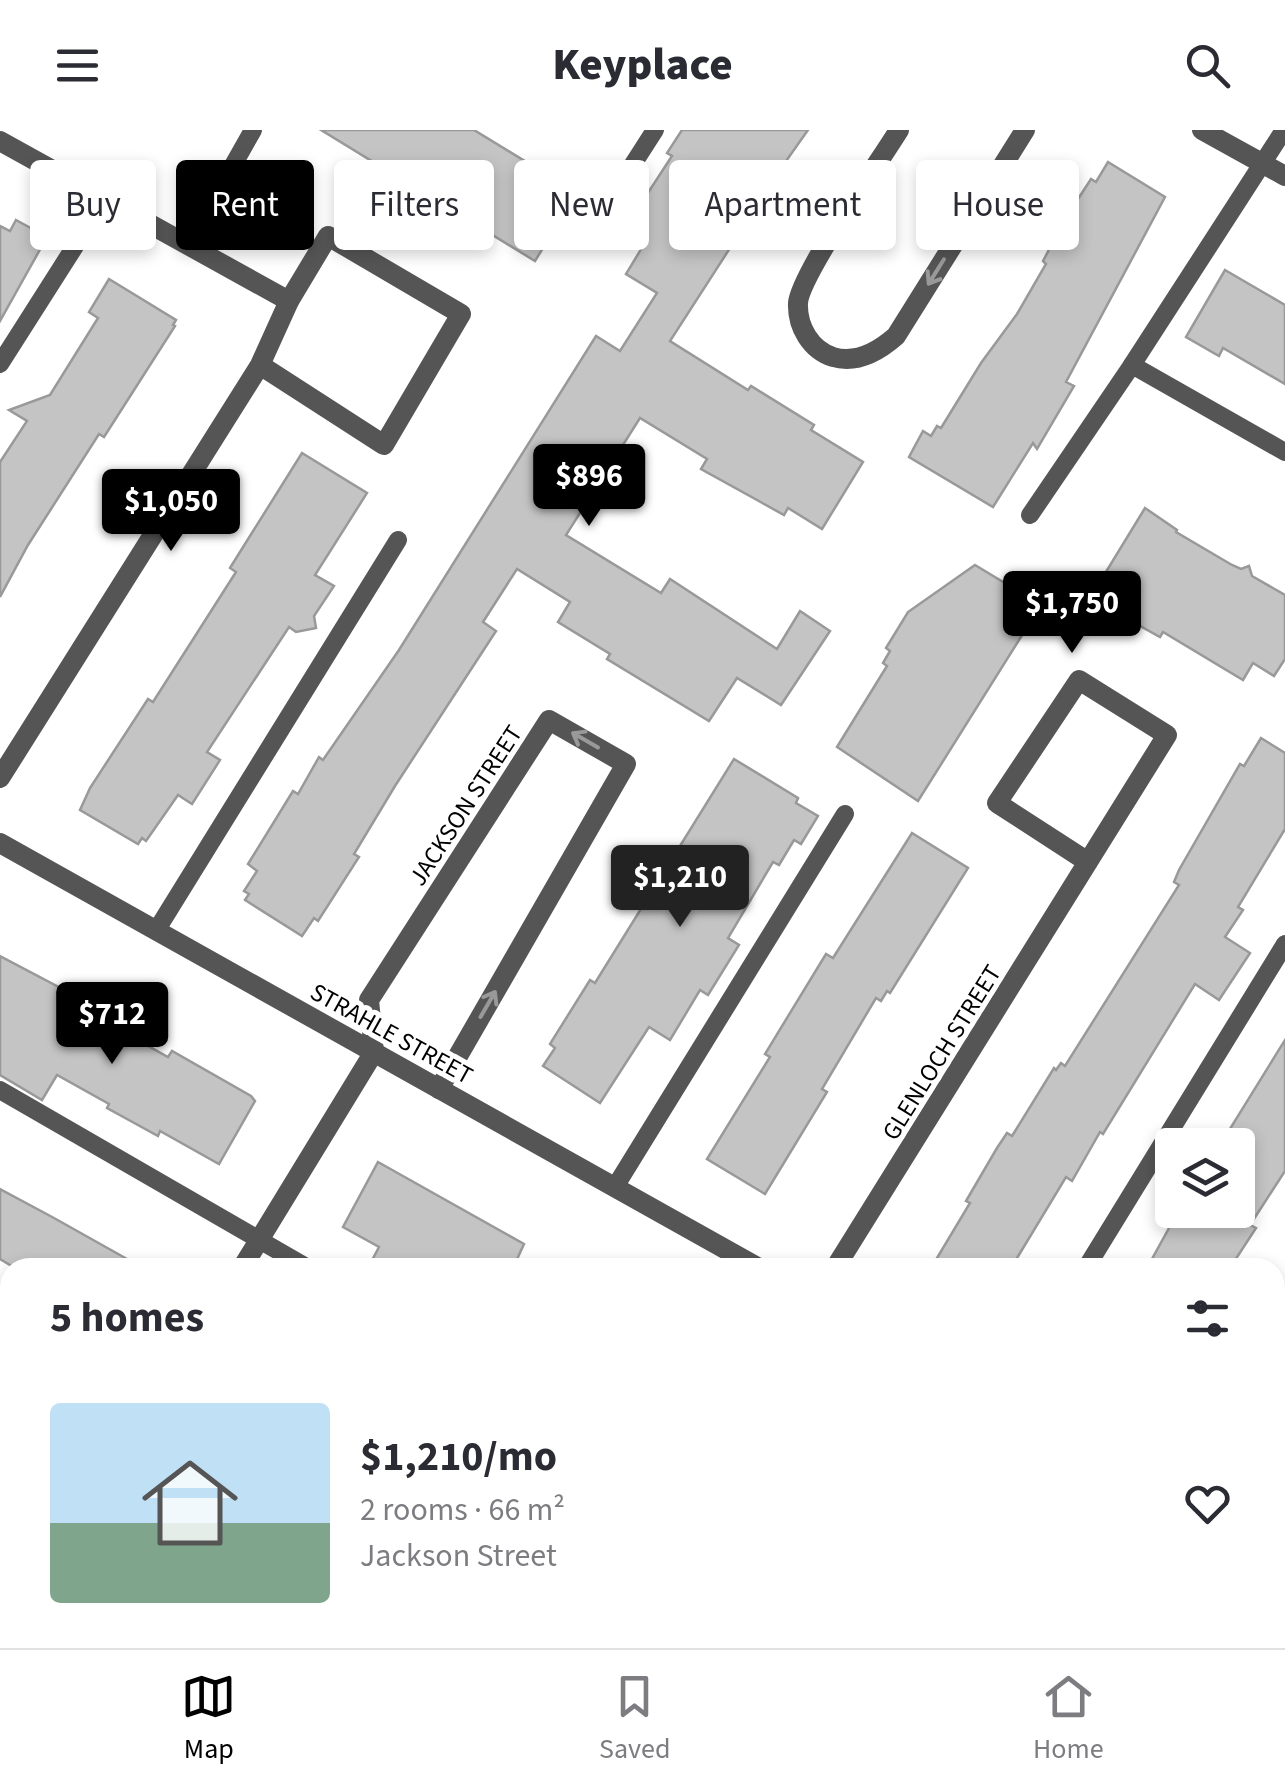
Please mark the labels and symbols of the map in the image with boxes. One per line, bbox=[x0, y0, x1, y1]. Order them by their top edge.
one-way arrow bbox=[926, 257, 946, 286]
pin: $896 bbox=[530, 444, 648, 529]
pin: $1,050 bbox=[90, 469, 252, 554]
pin: $1,750 bbox=[991, 571, 1153, 656]
street label: JACKSON STREET bbox=[400, 718, 531, 893]
one-way arrow bbox=[571, 730, 600, 750]
pin: $1,210 bbox=[599, 845, 761, 930]
street label: GLENLOCH STREET bbox=[873, 958, 1010, 1147]
street label: STRAHLE STREET bbox=[304, 974, 479, 1093]
pin: $712 bbox=[53, 982, 171, 1067]
one-way arrow bbox=[478, 990, 498, 1019]

